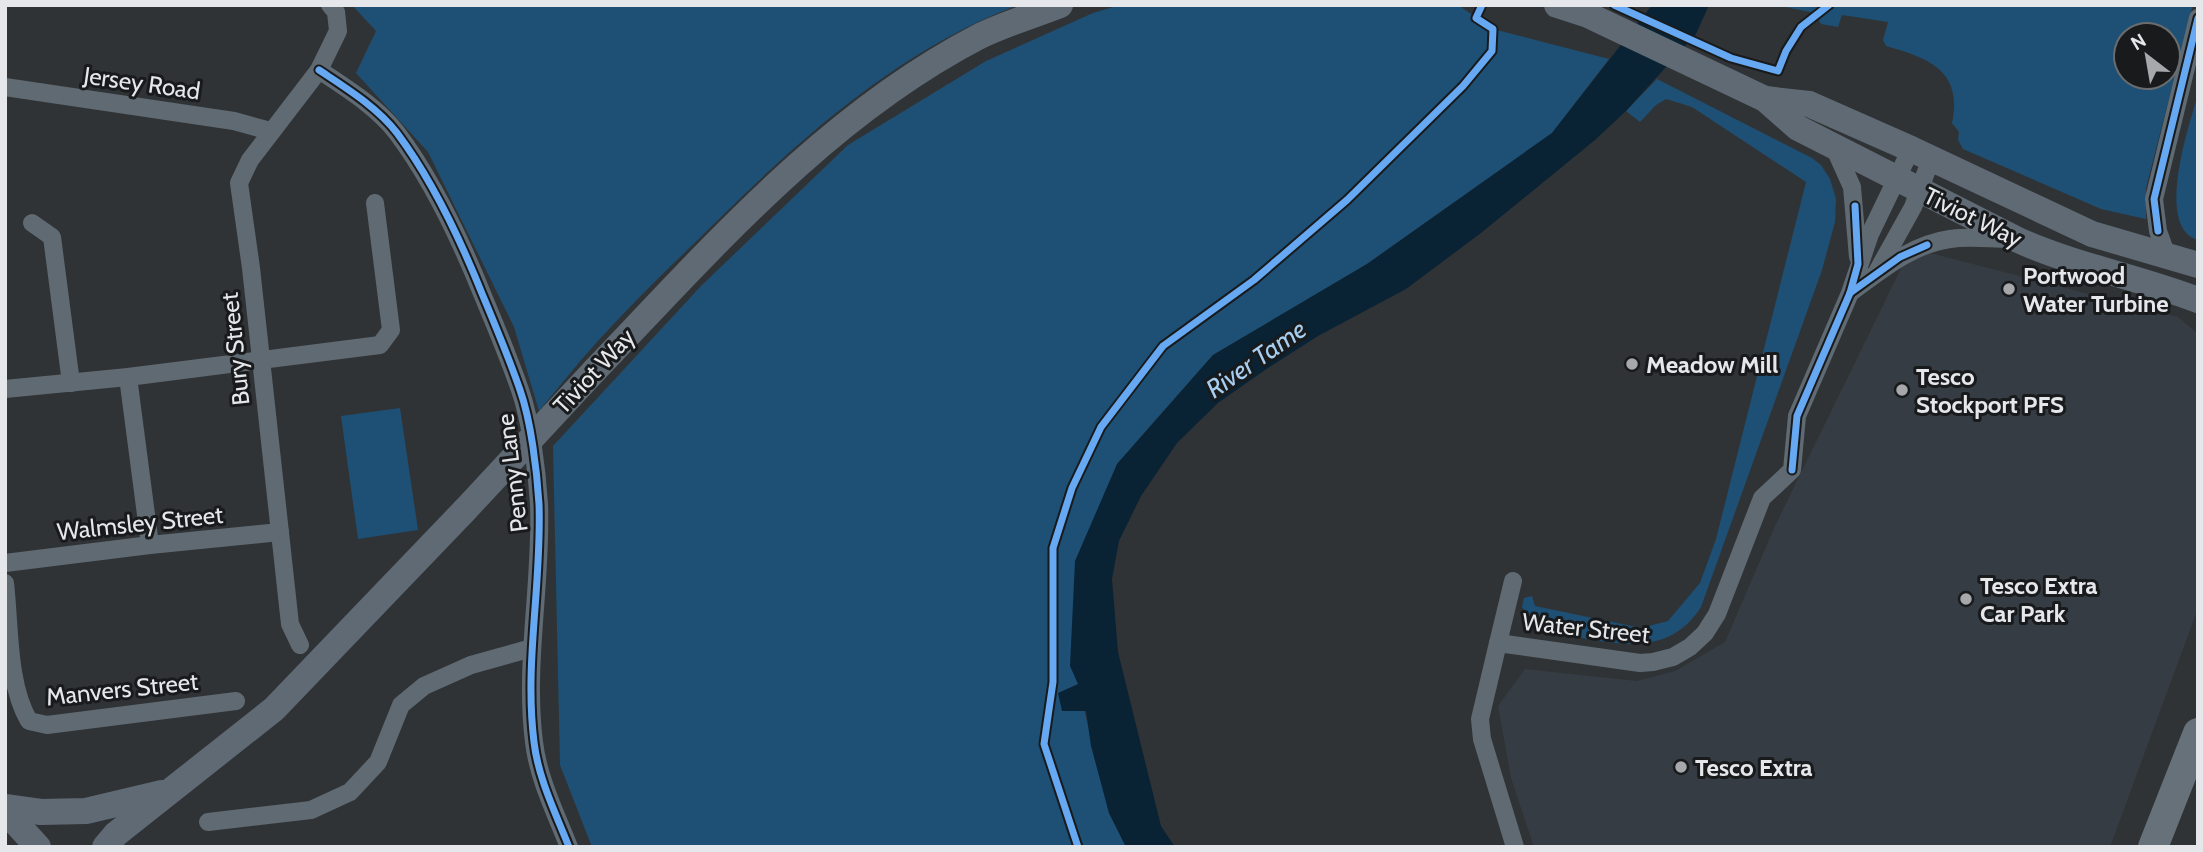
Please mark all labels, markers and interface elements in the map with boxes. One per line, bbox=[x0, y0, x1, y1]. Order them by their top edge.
north arrow bbox=[2112, 21, 2182, 91]
text: N bbox=[2127, 29, 2150, 55]
street label: Jersey Road bbox=[81, 60, 202, 106]
street label: Tiviot Way bbox=[1919, 181, 2027, 253]
place label: Portwood Water Turbine bbox=[2023, 261, 2169, 318]
marker: Portwood Water Turbine bbox=[2001, 281, 2017, 297]
street label: Bury Street bbox=[215, 291, 255, 407]
water label: River Tame bbox=[1200, 313, 1312, 405]
street label: Tiviot Way bbox=[547, 322, 641, 420]
place label: Meadow Mill bbox=[1646, 350, 1778, 379]
marker: Meadow Mill bbox=[1624, 356, 1640, 372]
place label: Tesco Stockport PFS bbox=[1916, 362, 2064, 419]
marker: Tesco Stockport PFS bbox=[1894, 382, 1910, 398]
street label: Penny Lane bbox=[490, 412, 534, 534]
street label: Walmsley Street bbox=[56, 500, 224, 546]
place label: Tesco Extra Car Park bbox=[1980, 571, 2097, 628]
marker: Tesco Extra Car Park bbox=[1958, 591, 1974, 607]
street label: Water Street bbox=[1521, 607, 1651, 649]
street label: Manvers Street bbox=[45, 667, 199, 711]
place label: Tesco Extra bbox=[1695, 753, 1812, 782]
marker: Tesco Extra bbox=[1673, 759, 1689, 775]

